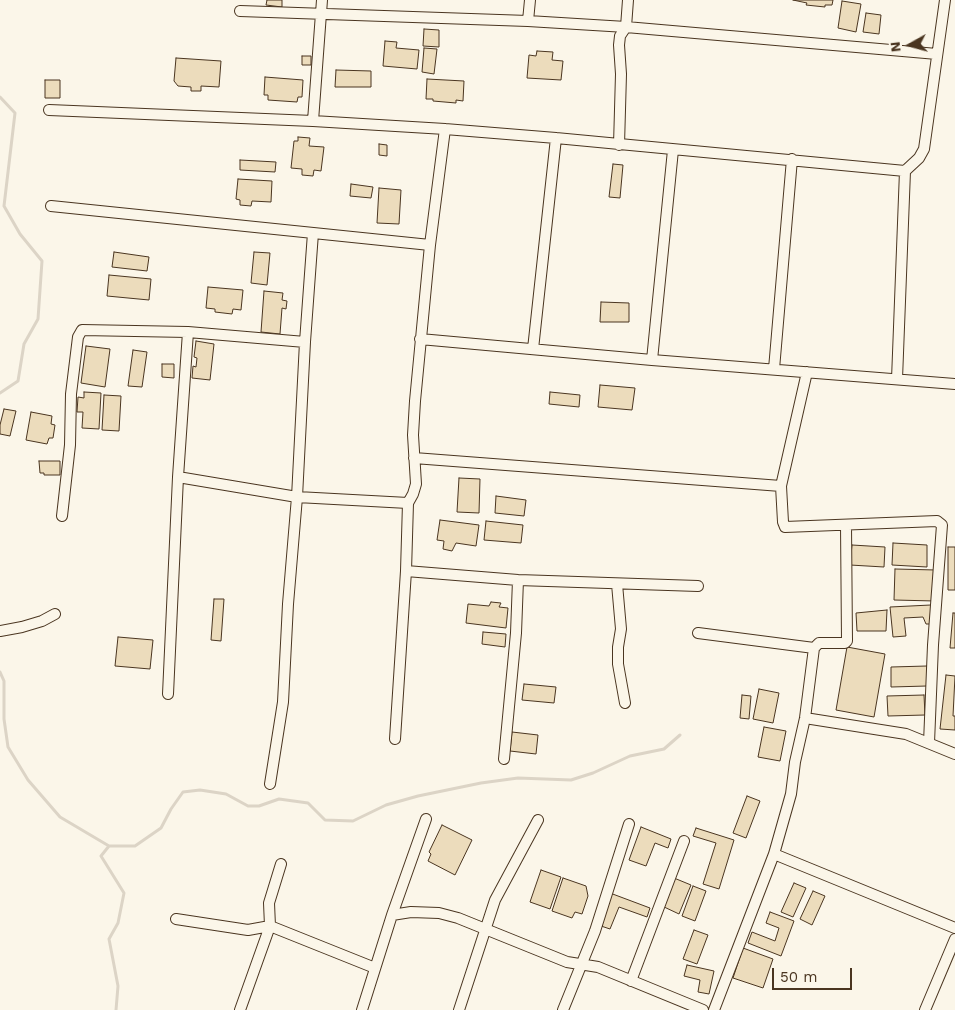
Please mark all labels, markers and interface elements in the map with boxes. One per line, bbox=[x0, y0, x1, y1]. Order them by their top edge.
north arrow bbox=[885, 20, 935, 70]
text: N bbox=[887, 41, 904, 53]
scale bar bbox=[775, 958, 855, 990]
text: 50 m bbox=[780, 968, 817, 986]

